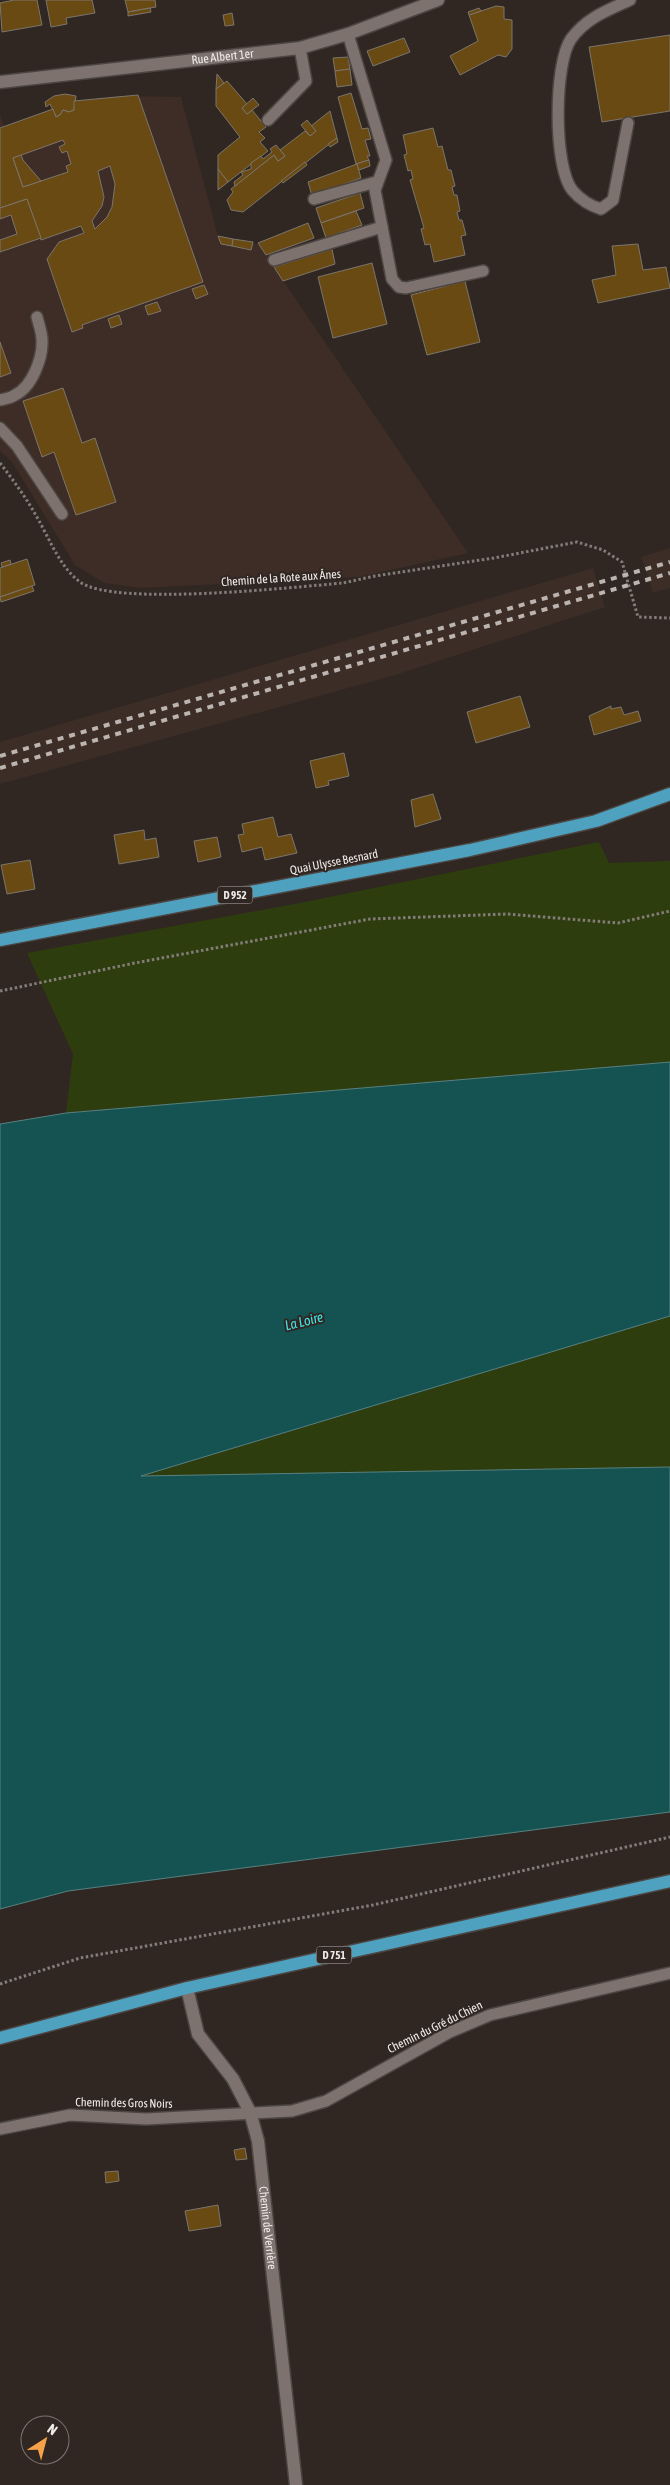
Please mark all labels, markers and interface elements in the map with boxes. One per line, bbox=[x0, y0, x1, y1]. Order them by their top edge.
street label: Rue Albert 1er bbox=[191, 46, 255, 67]
street label: Chemin de la Rote aux Ânes bbox=[221, 567, 341, 589]
street label: Quai Ulysse Besnard bbox=[289, 847, 379, 877]
road number: D 952 bbox=[218, 886, 252, 904]
water label: La Loire bbox=[283, 1309, 325, 1333]
road number: D 751 bbox=[316, 1946, 352, 1964]
street label: Chemin du Gré du Chien bbox=[385, 1998, 485, 2056]
street label: Chemin des Gros Noirs bbox=[75, 2095, 173, 2111]
street label: Chemin de Verrière bbox=[256, 2186, 279, 2270]
north arrow bbox=[20, 2415, 70, 2465]
text: N bbox=[45, 2421, 61, 2438]

